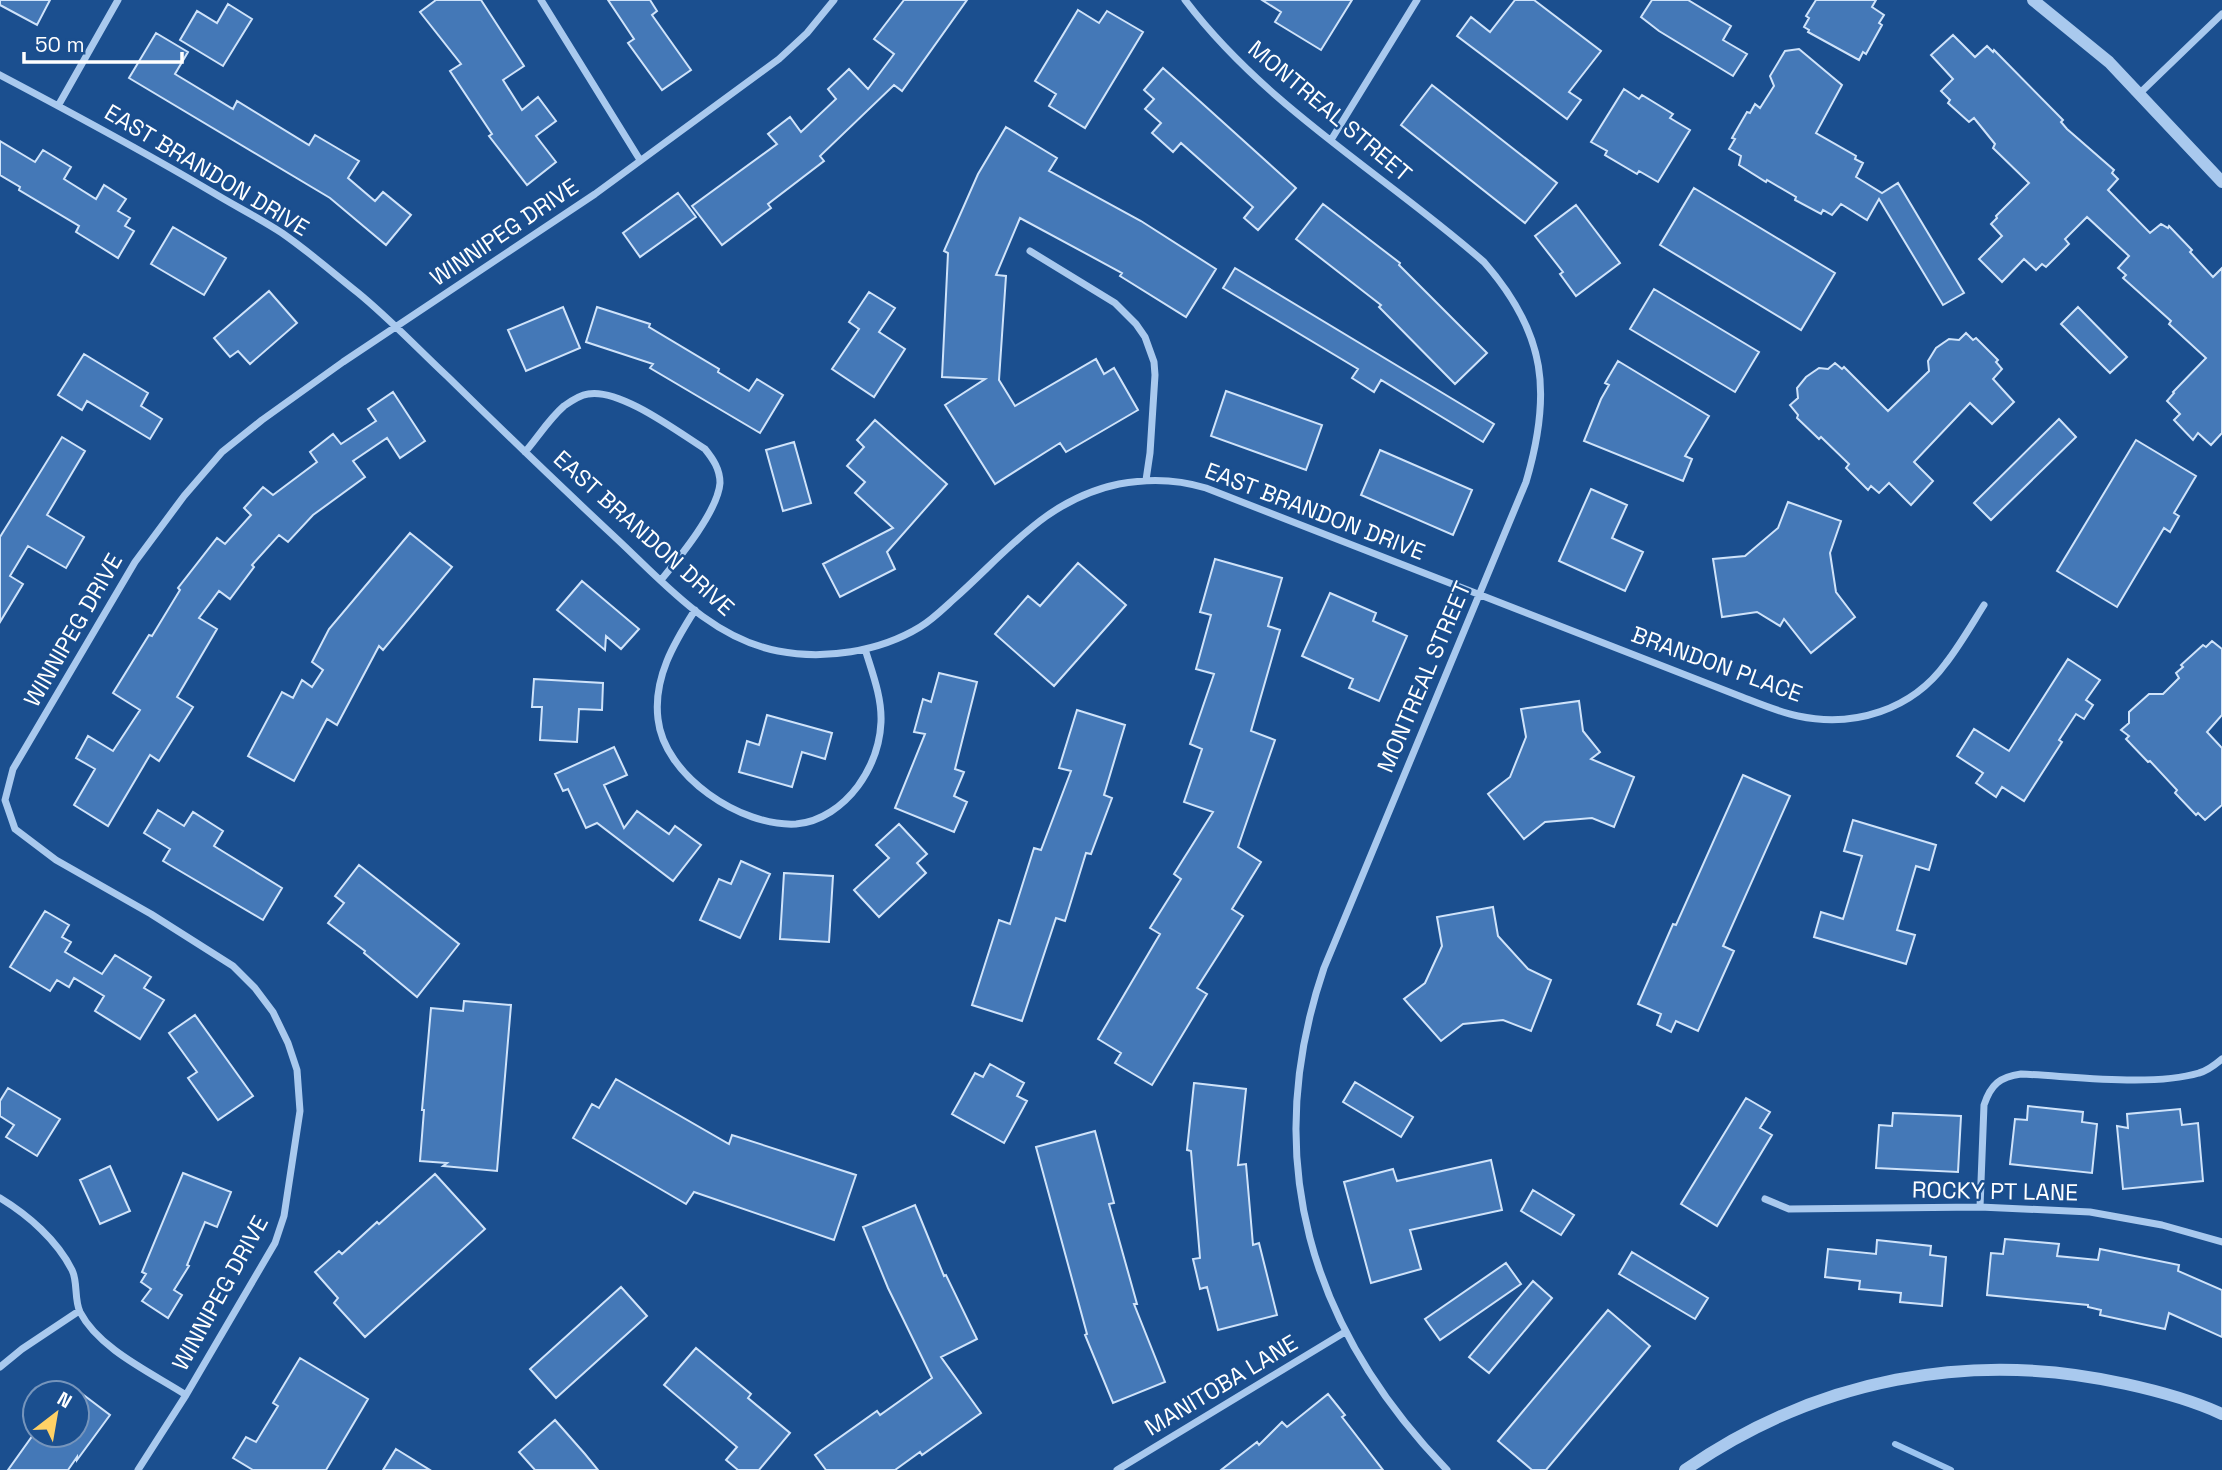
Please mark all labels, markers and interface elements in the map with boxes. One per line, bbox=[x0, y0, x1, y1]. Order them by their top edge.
scale bar bbox=[24, 21, 182, 65]
text: 50 m bbox=[35, 31, 85, 58]
street label: MONTREAL STREET bbox=[1242, 34, 1418, 188]
street label: EAST BRANDON DRIVE bbox=[99, 97, 315, 243]
street label: WINNIPEG DRIVE bbox=[424, 171, 584, 293]
street label: EAST BRANDON DRIVE bbox=[547, 444, 741, 622]
street label: EAST BRANDON DRIVE bbox=[1201, 455, 1429, 567]
street label: WINNIPEG DRIVE bbox=[17, 548, 129, 712]
street label: MONTREAL STREET bbox=[1370, 577, 1478, 777]
street label: BRANDON PLACE bbox=[1627, 619, 1807, 709]
street label: ROCKY PT LANE bbox=[1912, 1175, 2078, 1207]
street label: WINNIPEG DRIVE bbox=[165, 1210, 275, 1376]
street label: MANITOBA LANE bbox=[1139, 1327, 1303, 1443]
north arrow bbox=[21, 1379, 91, 1449]
text: N bbox=[53, 1386, 76, 1414]

